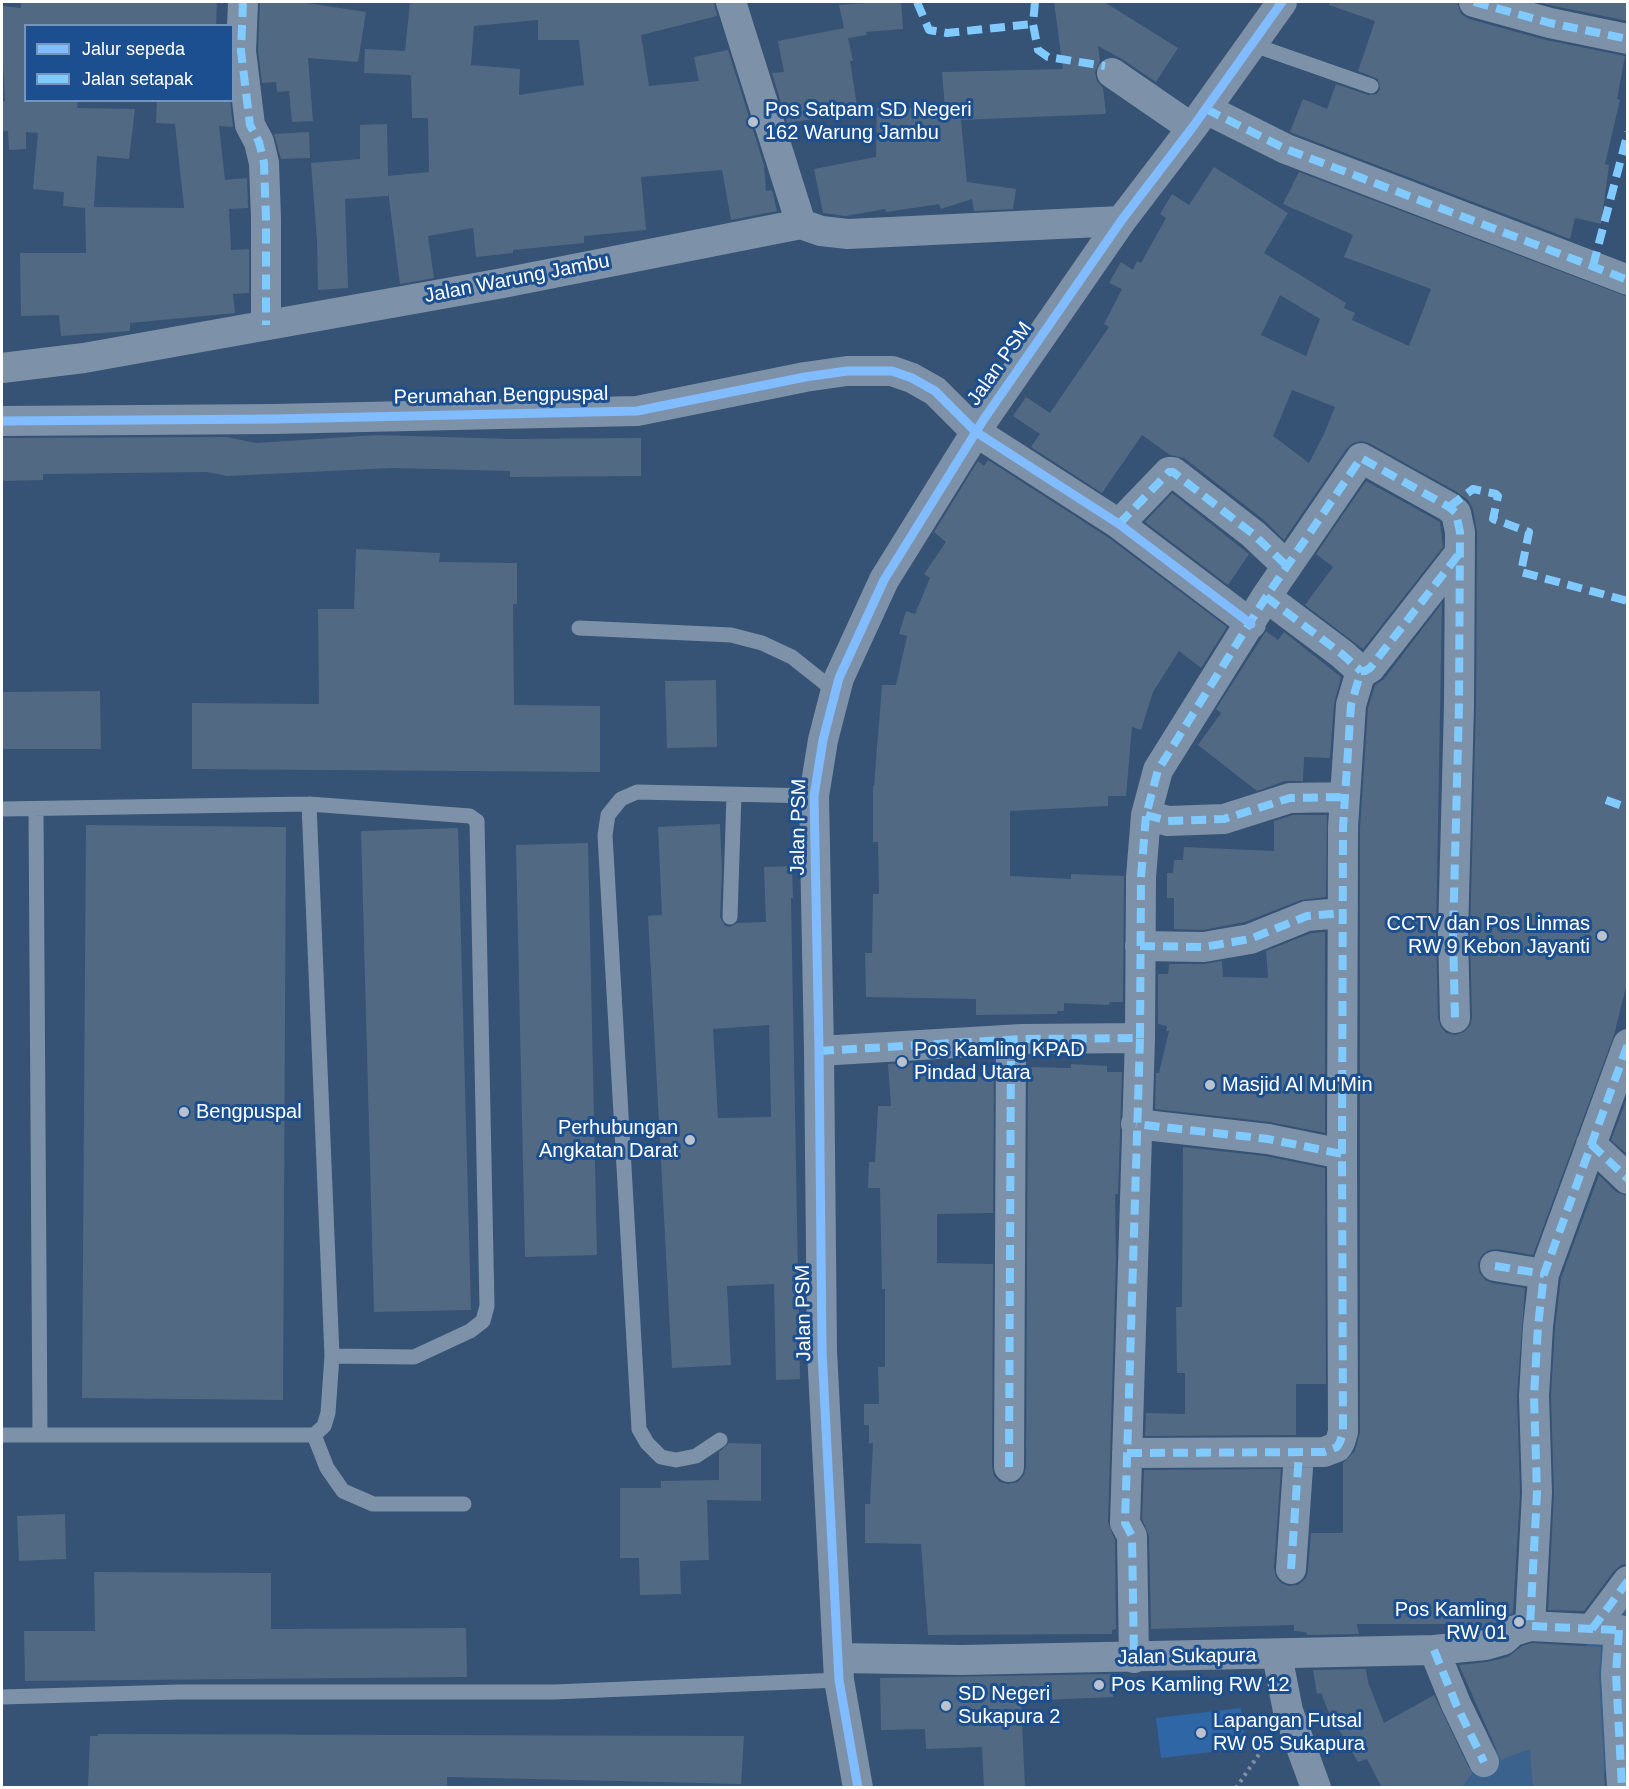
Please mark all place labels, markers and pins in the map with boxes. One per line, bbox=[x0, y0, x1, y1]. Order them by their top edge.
place label: Pos Satpam SD Negeri 162 Warung Jambu bbox=[765, 98, 972, 145]
marker: Pos Satpam SD Negeri 162 Warung Jambu bbox=[746, 115, 760, 129]
place label: CCTV dan Pos Linmas RW 9 Kebon Jayanti bbox=[1387, 912, 1590, 959]
marker: CCTV dan Pos Linmas RW 9 Kebon Jayanti bbox=[1595, 929, 1609, 943]
place label: Pos Kamling KPAD Pindad Utara bbox=[914, 1038, 1085, 1085]
marker: Pos Kamling KPAD Pindad Utara bbox=[895, 1055, 909, 1069]
place label: Masjid Al Mu'Min bbox=[1222, 1073, 1373, 1097]
marker: Masjid Al Mu'Min bbox=[1203, 1078, 1217, 1092]
place label: Bengpuspal bbox=[196, 1100, 302, 1124]
marker: Bengpuspal bbox=[177, 1105, 191, 1119]
place label: Perhubungan Angkatan Darat bbox=[539, 1116, 678, 1163]
marker: Perhubungan Angkatan Darat bbox=[683, 1133, 697, 1147]
place label: Pos Kamling RW 01 bbox=[1395, 1598, 1507, 1645]
marker: Pos Kamling RW 01 bbox=[1512, 1615, 1526, 1629]
place label: Pos Kamling RW 12 bbox=[1111, 1673, 1290, 1697]
marker: Pos Kamling RW 12 bbox=[1092, 1678, 1106, 1692]
place label: SD Negeri Sukapura 2 bbox=[958, 1682, 1060, 1729]
marker: SD Negeri Sukapura 2 bbox=[939, 1699, 953, 1713]
place label: Lapangan Futsal RW 05 Sukapura bbox=[1213, 1709, 1365, 1756]
marker: Lapangan Futsal RW 05 Sukapura bbox=[1194, 1726, 1208, 1740]

